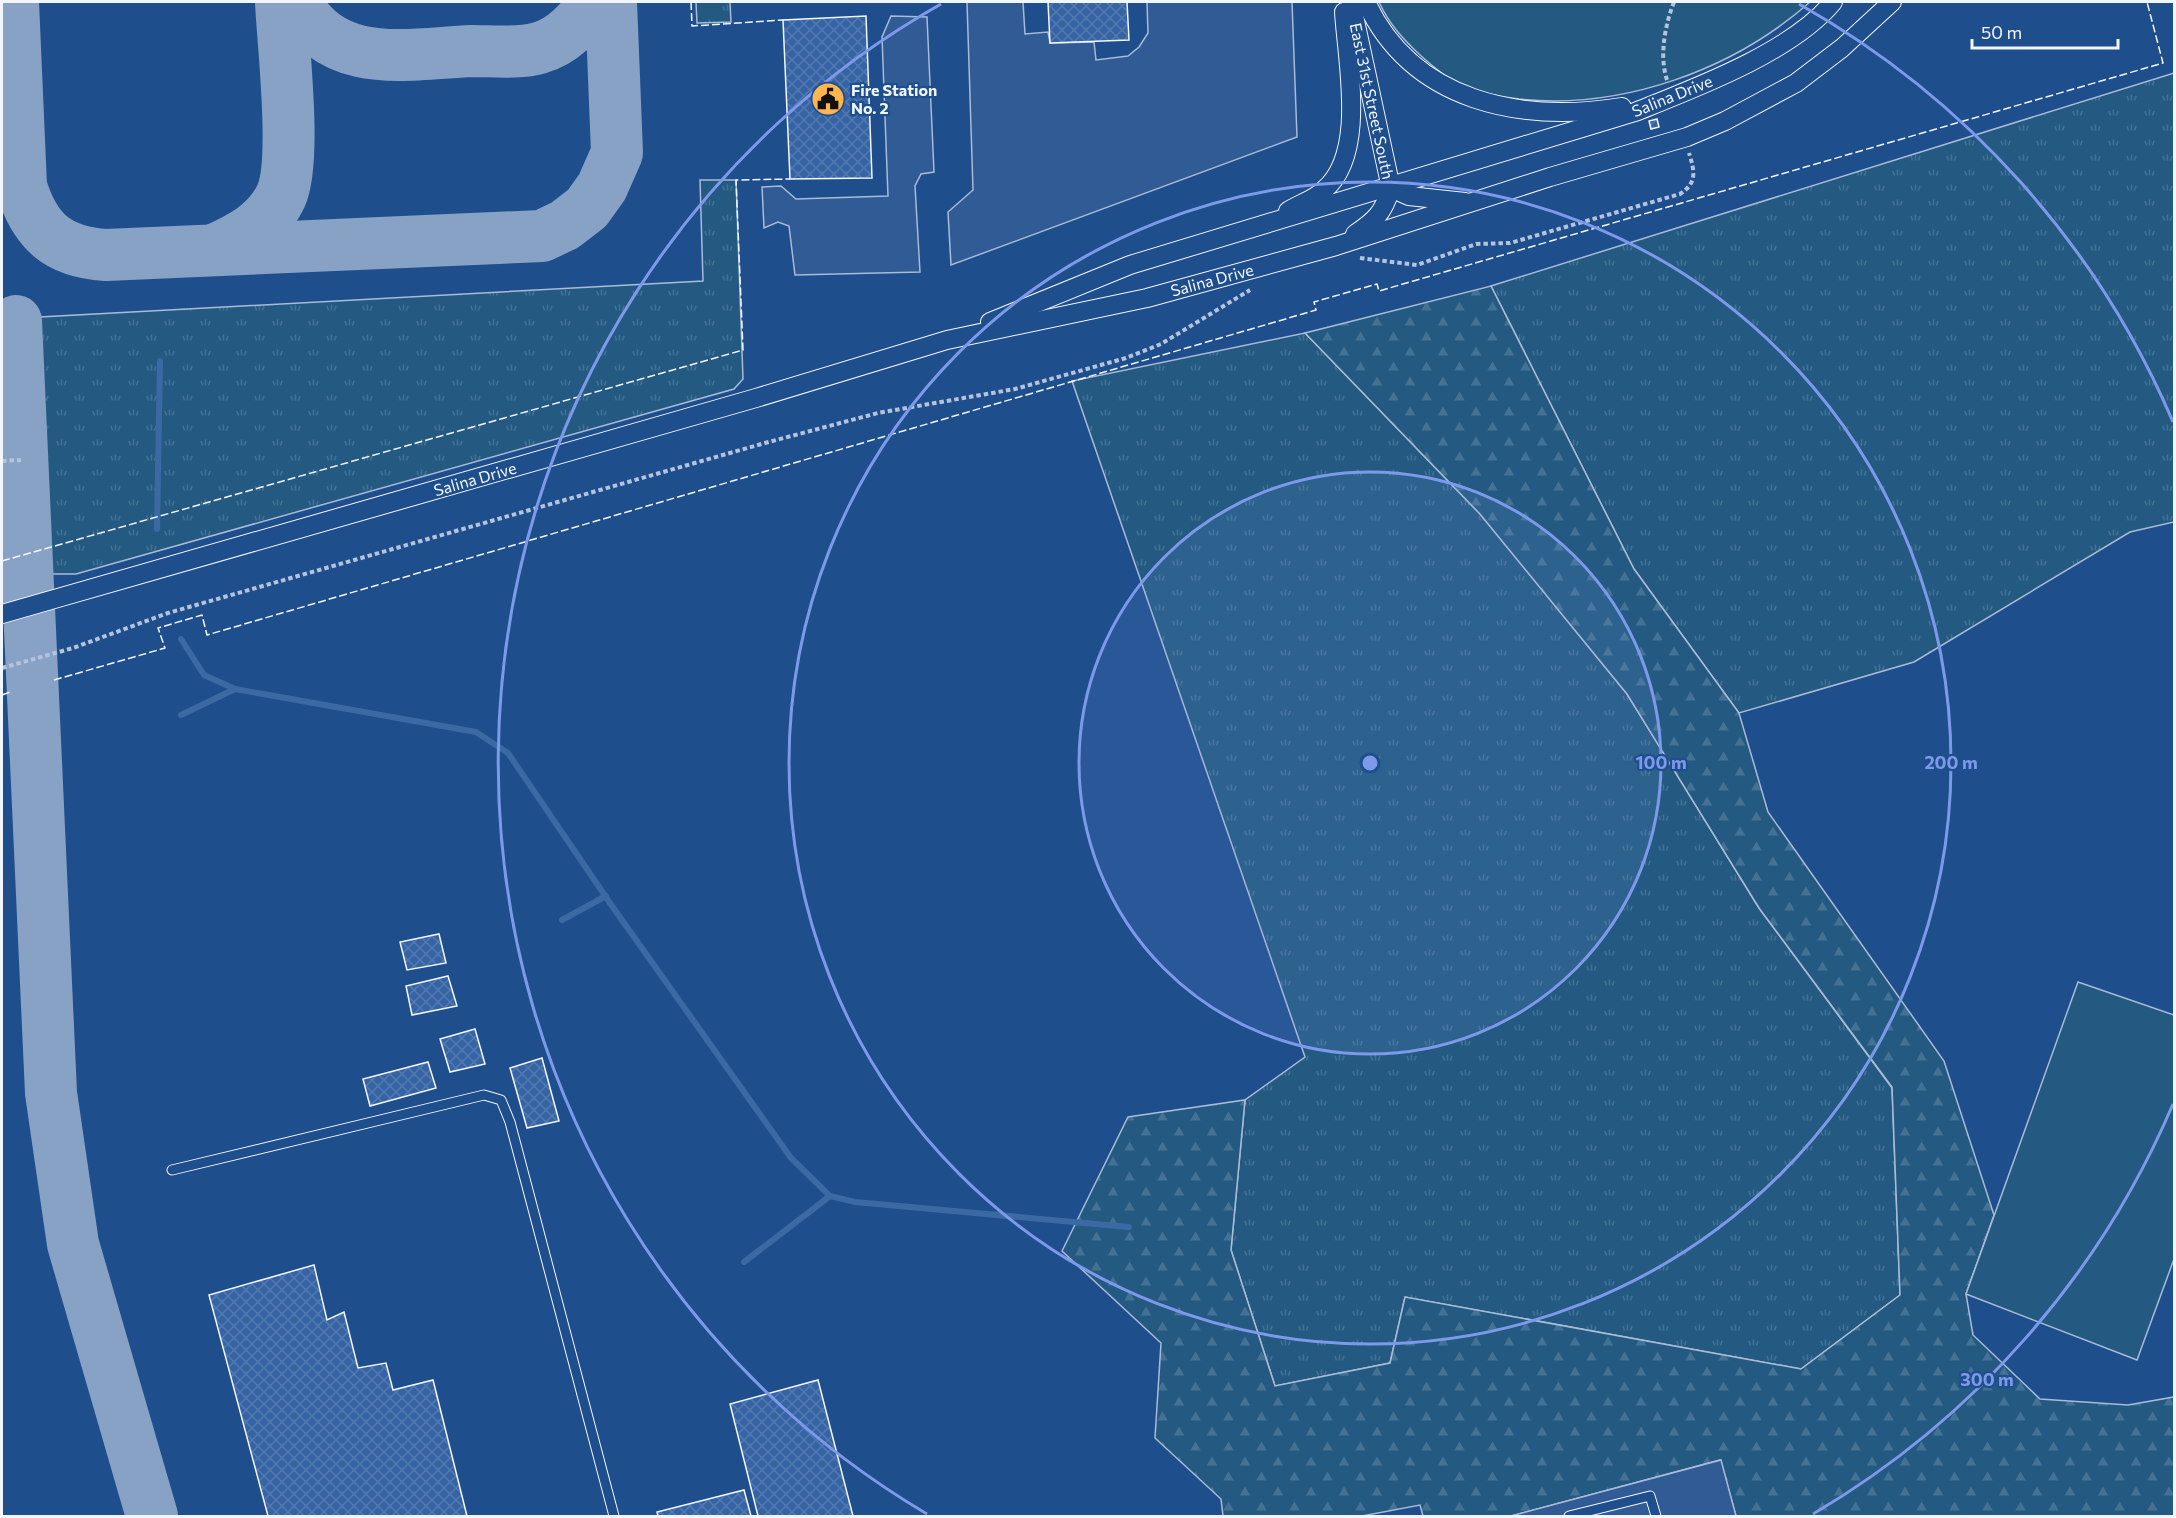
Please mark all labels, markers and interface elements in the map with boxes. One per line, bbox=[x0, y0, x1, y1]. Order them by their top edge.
scale bar bbox=[1972, 12, 2118, 50]
street label: East 31st Street South bbox=[1347, 21, 1398, 181]
text: 50 m bbox=[1981, 21, 2022, 43]
street label: Salina Drive bbox=[1629, 71, 1715, 120]
place label: Fire Station No. 2 bbox=[851, 80, 937, 117]
public building icon: Fire Station No. 2 bbox=[810, 81, 846, 117]
street label: Salina Drive bbox=[1168, 259, 1255, 300]
street label: Salina Drive bbox=[431, 458, 518, 499]
text: 100 m bbox=[1635, 751, 1687, 773]
text: 200 m bbox=[1924, 751, 1978, 773]
centre of rings bbox=[1360, 753, 1380, 773]
text: 300 m bbox=[1960, 1368, 2014, 1390]

